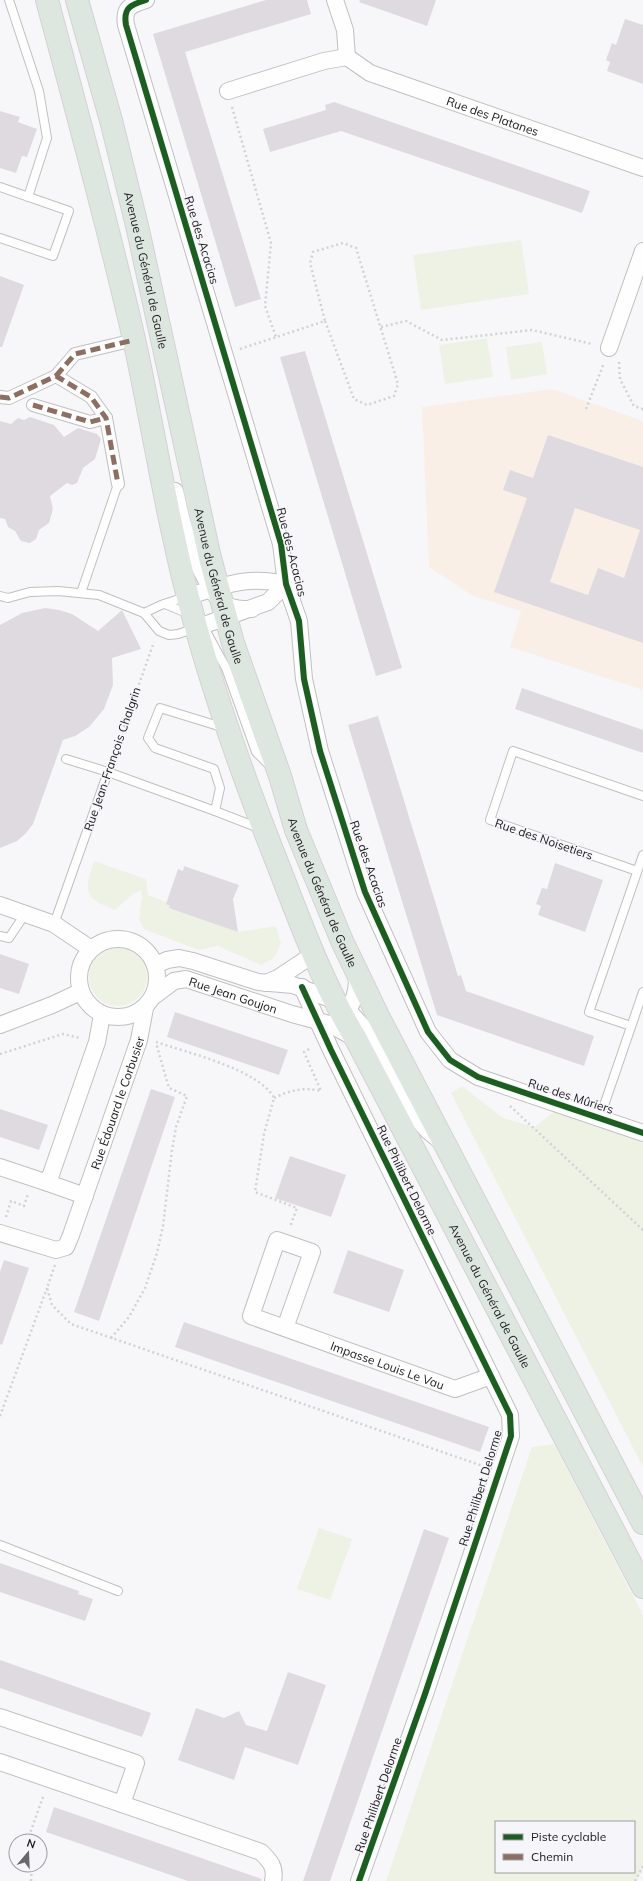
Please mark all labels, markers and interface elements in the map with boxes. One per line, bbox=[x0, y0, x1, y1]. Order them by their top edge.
street label: Rue des Platanes bbox=[445, 93, 541, 139]
street label: Avenue du Général de Gaulle bbox=[121, 190, 171, 350]
street label: Rue des Acacias bbox=[181, 194, 223, 286]
street label: Avenue du Général de Gaulle bbox=[192, 506, 247, 666]
street label: Rue des Acacias bbox=[274, 506, 310, 598]
street label: Rue Jean-François Chalgrin bbox=[80, 685, 144, 833]
street label: Rue des Noisetiers bbox=[493, 815, 595, 863]
street label: Avenue du Général de Gaulle bbox=[285, 816, 361, 969]
street label: Rue des Acacias bbox=[347, 818, 391, 910]
street label: Rue Jean Goujon bbox=[187, 973, 279, 1016]
street label: Rue Édouard le Corbusier bbox=[87, 1034, 147, 1171]
street label: Rue des Mûriers bbox=[526, 1075, 616, 1117]
street label: Rue Philibert Delorme bbox=[374, 1122, 440, 1238]
street label: Avenue du Général de Gaulle bbox=[446, 1221, 534, 1370]
street label: Impasse Louis Le Vau bbox=[329, 1338, 447, 1392]
street label: Rue Philibert Delorme bbox=[455, 1428, 505, 1548]
street label: Rue Philibert Delorme bbox=[351, 1736, 405, 1854]
legend bbox=[495, 1821, 635, 1873]
text: Piste cyclable bbox=[531, 1829, 606, 1844]
north arrow bbox=[8, 1833, 48, 1873]
text: N bbox=[25, 1836, 37, 1852]
text: Chemin bbox=[531, 1849, 573, 1864]

